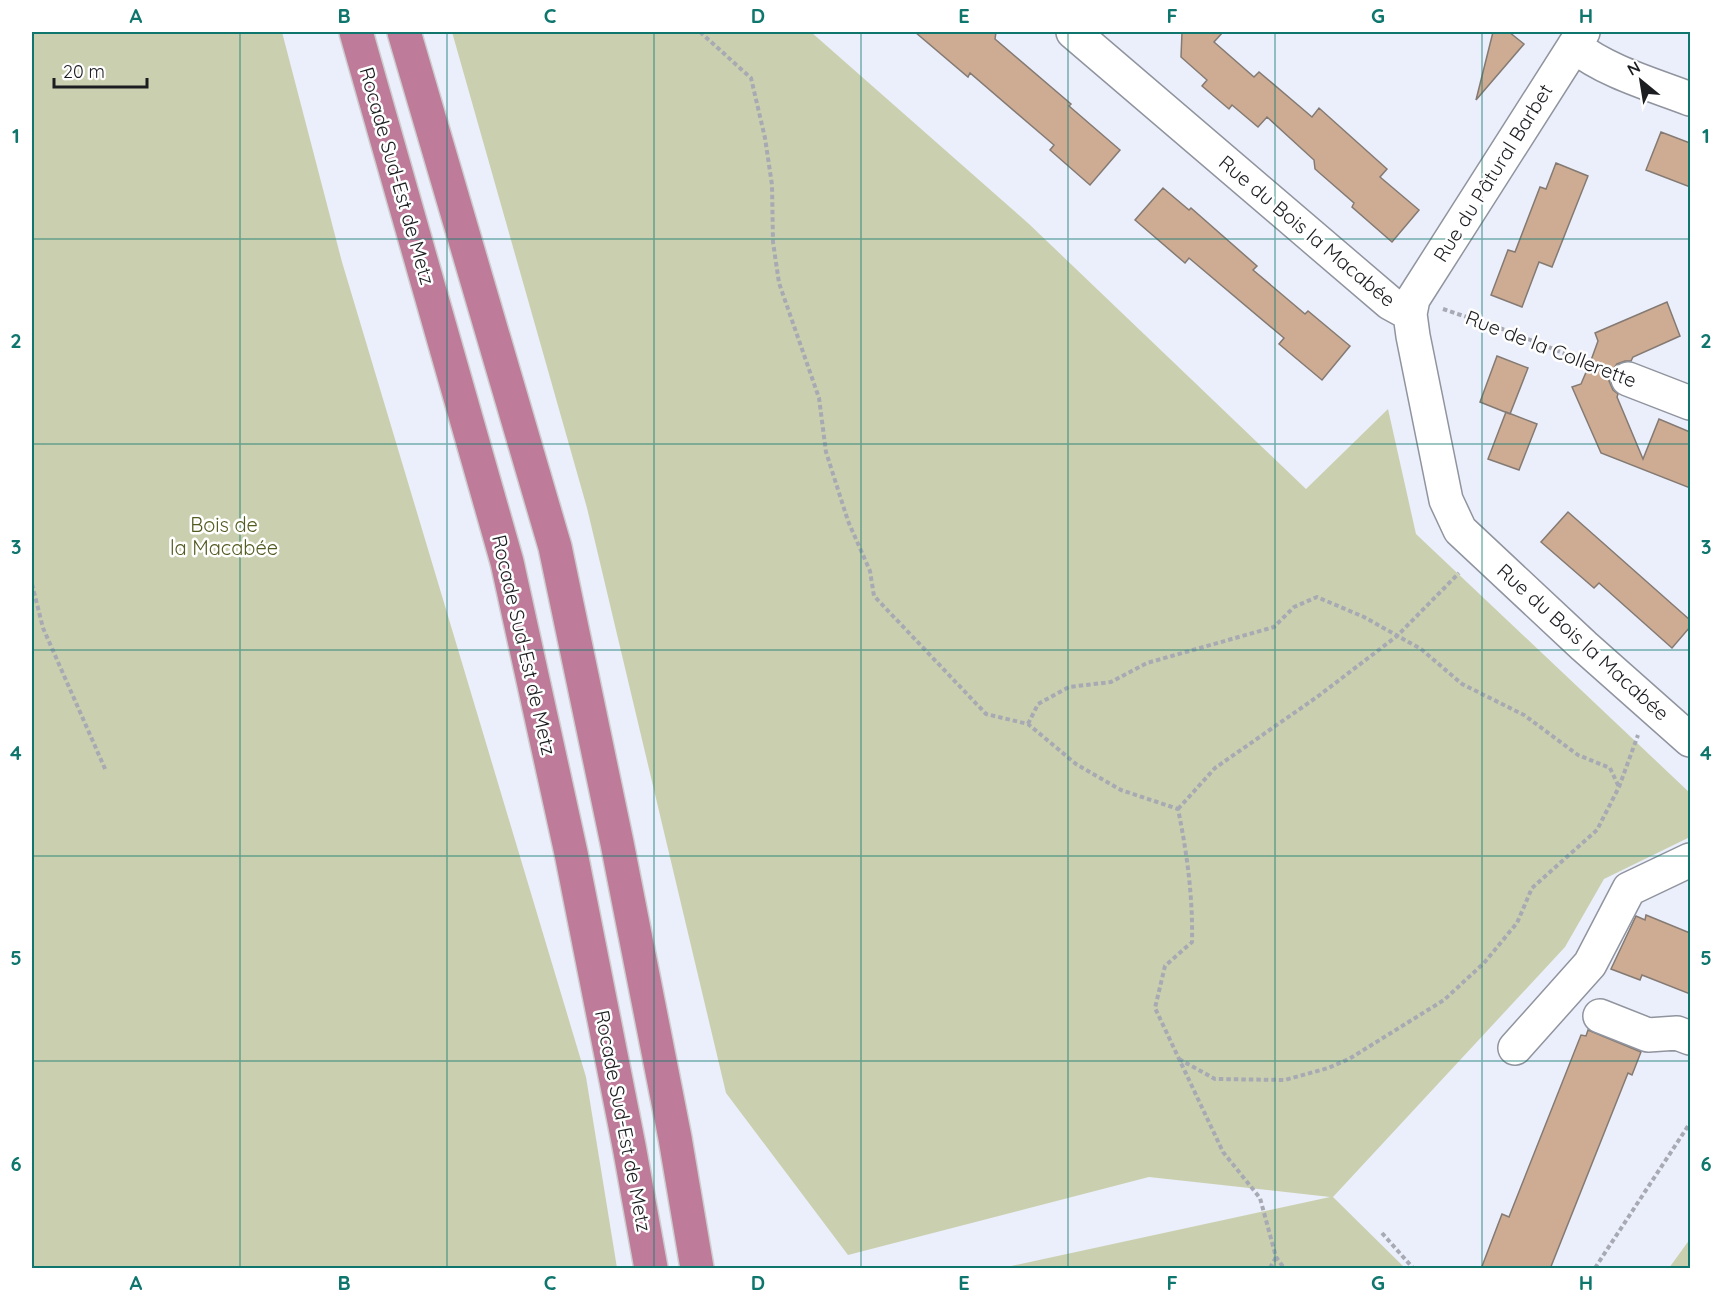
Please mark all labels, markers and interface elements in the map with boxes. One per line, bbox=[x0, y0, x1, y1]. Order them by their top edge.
text: A bbox=[130, 3, 143, 28]
text: B bbox=[337, 3, 351, 28]
text: C bbox=[544, 3, 557, 28]
text: D bbox=[751, 3, 765, 28]
text: E bbox=[958, 3, 970, 28]
text: F bbox=[1166, 3, 1178, 28]
text: G bbox=[1371, 3, 1385, 28]
text: H bbox=[1579, 3, 1593, 28]
scale bar bbox=[54, 51, 147, 89]
north arrow bbox=[1611, 51, 1671, 111]
text: N bbox=[1623, 56, 1644, 80]
text: 20 m bbox=[63, 60, 105, 83]
street label: Rocade Sud-Est de Metz bbox=[354, 64, 441, 288]
street label: Rue du Pâtural Barbet bbox=[1428, 79, 1558, 266]
text: 1 bbox=[12, 123, 20, 148]
text: 1 bbox=[1702, 123, 1710, 148]
street label: Rue du Bois la Macabée bbox=[1214, 149, 1401, 312]
street label: Rue de la Collerette bbox=[1462, 304, 1640, 393]
text: 2 bbox=[10, 328, 22, 353]
text: 2 bbox=[1700, 328, 1712, 353]
park label: Bois de la Macabée bbox=[170, 512, 278, 560]
street label: Rocade Sud-Est de Metz bbox=[487, 532, 562, 757]
text: 3 bbox=[11, 534, 21, 559]
text: 3 bbox=[1701, 534, 1711, 559]
street label: Rue du Bois la Macabée bbox=[1492, 558, 1675, 725]
text: 4 bbox=[10, 740, 22, 765]
text: 4 bbox=[1700, 740, 1712, 765]
text: 5 bbox=[10, 945, 22, 970]
text: 5 bbox=[1700, 945, 1712, 970]
street label: Rocade Sud-Est de Metz bbox=[590, 1008, 657, 1234]
text: 6 bbox=[10, 1151, 22, 1176]
text: 6 bbox=[1700, 1151, 1712, 1176]
text: A bbox=[130, 1270, 143, 1295]
text: B bbox=[337, 1270, 351, 1295]
text: C bbox=[544, 1270, 557, 1295]
text: D bbox=[751, 1270, 765, 1295]
text: E bbox=[958, 1270, 970, 1295]
text: F bbox=[1166, 1270, 1178, 1295]
text: G bbox=[1371, 1270, 1385, 1295]
text: H bbox=[1579, 1270, 1593, 1295]

